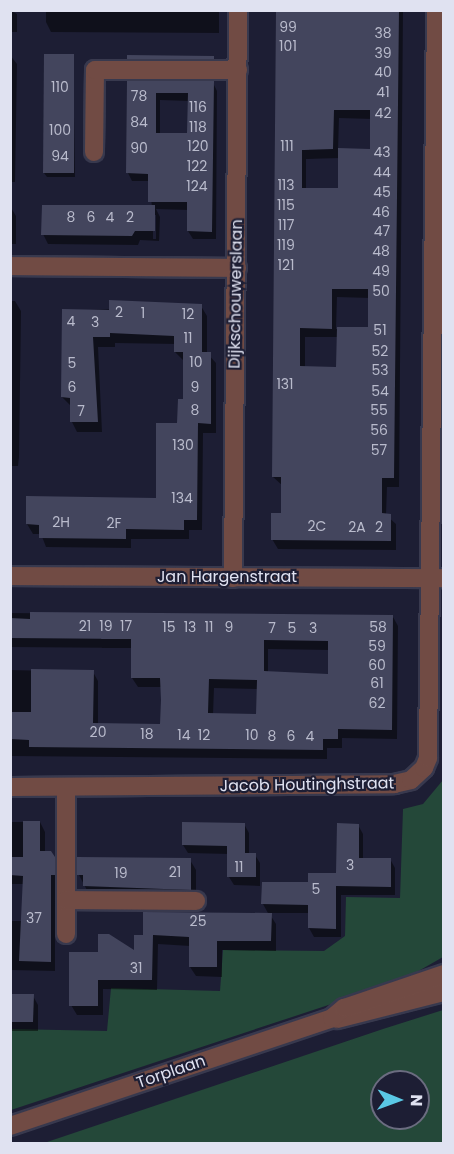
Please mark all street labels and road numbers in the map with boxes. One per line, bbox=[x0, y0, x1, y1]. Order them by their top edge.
street label: Dijkschouwerslaan bbox=[225, 219, 247, 369]
street label: Jan Hargenstraat bbox=[157, 567, 297, 587]
street label: Jacob Houtinghstraat bbox=[220, 774, 394, 796]
street label: Torplaan bbox=[134, 1051, 208, 1093]

